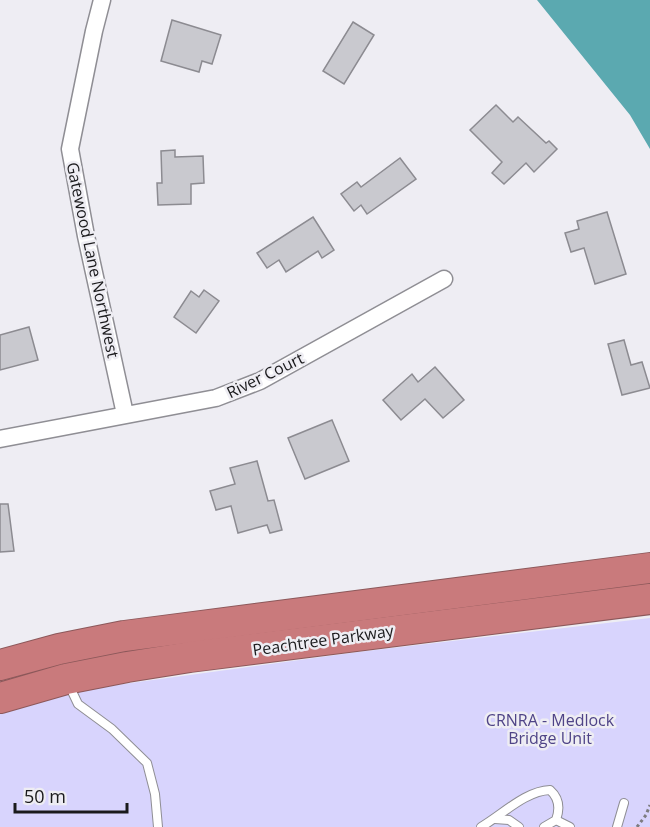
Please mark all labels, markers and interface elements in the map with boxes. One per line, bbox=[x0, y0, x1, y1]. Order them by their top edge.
street label: Gatewood Lane Northwest bbox=[62, 160, 125, 360]
street label: River Court bbox=[223, 347, 308, 403]
street label: Peachtree Parkway bbox=[251, 619, 396, 661]
park label: CRNRA - Medlock Bridge Unit bbox=[486, 709, 615, 749]
scale bar bbox=[15, 776, 128, 814]
text: 50 m bbox=[24, 784, 66, 808]

